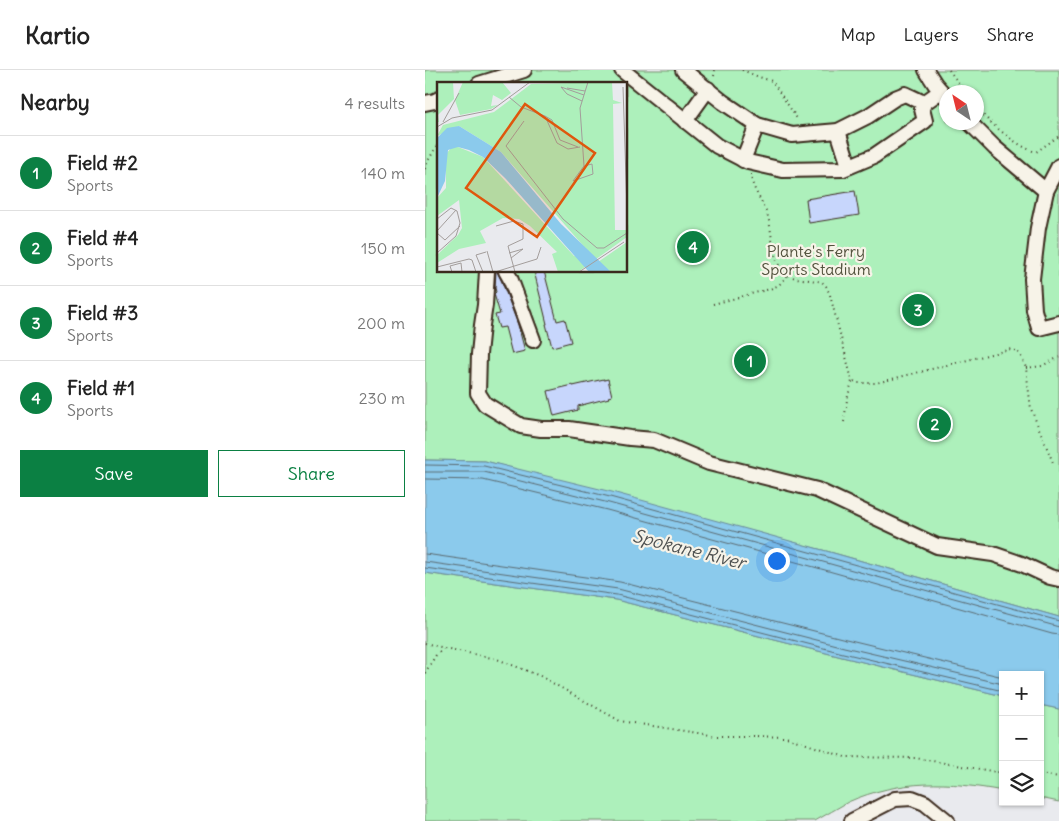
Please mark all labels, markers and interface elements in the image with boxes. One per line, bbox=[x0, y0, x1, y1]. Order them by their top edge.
text: Kartio bbox=[25, 20, 90, 50]
text: Map bbox=[840, 23, 875, 46]
text: Layers bbox=[903, 23, 959, 46]
text: Share bbox=[987, 23, 1034, 46]
inset map bbox=[437, 82, 627, 272]
north arrow bbox=[939, 85, 984, 130]
text: Nearby bbox=[20, 89, 90, 116]
text: 4 results bbox=[344, 93, 405, 113]
text: Field #2 bbox=[67, 151, 138, 175]
text: 1 bbox=[33, 163, 39, 183]
text: 140 m bbox=[361, 163, 405, 183]
text: Sports bbox=[67, 175, 113, 195]
text: Field #4 bbox=[67, 226, 138, 250]
pin: 4 bbox=[677, 228, 709, 266]
text: 2 bbox=[32, 238, 40, 258]
text: 150 m bbox=[361, 238, 405, 258]
park label: Plante's Ferry Sports Stadium bbox=[761, 241, 871, 279]
text: Sports bbox=[67, 250, 113, 270]
pin: 3 bbox=[902, 291, 934, 329]
text: Field #3 bbox=[67, 301, 138, 325]
text: 3 bbox=[31, 313, 41, 333]
text: 200 m bbox=[357, 313, 405, 333]
text: Sports bbox=[67, 325, 113, 345]
pin: 1 bbox=[734, 342, 766, 380]
text: Field #1 bbox=[67, 376, 135, 400]
text: 4 bbox=[31, 388, 41, 408]
text: 230 m bbox=[359, 388, 405, 408]
text: Sports bbox=[67, 400, 113, 420]
pin: 2 bbox=[919, 405, 951, 443]
button: Save bbox=[20, 450, 208, 497]
button: Share bbox=[218, 450, 405, 497]
water label: Spokane River bbox=[630, 524, 750, 575]
your location bbox=[764, 548, 790, 574]
map controls bbox=[999, 671, 1044, 806]
button: + bbox=[999, 671, 1044, 716]
button: − bbox=[999, 716, 1044, 761]
button: layers bbox=[999, 761, 1044, 806]

